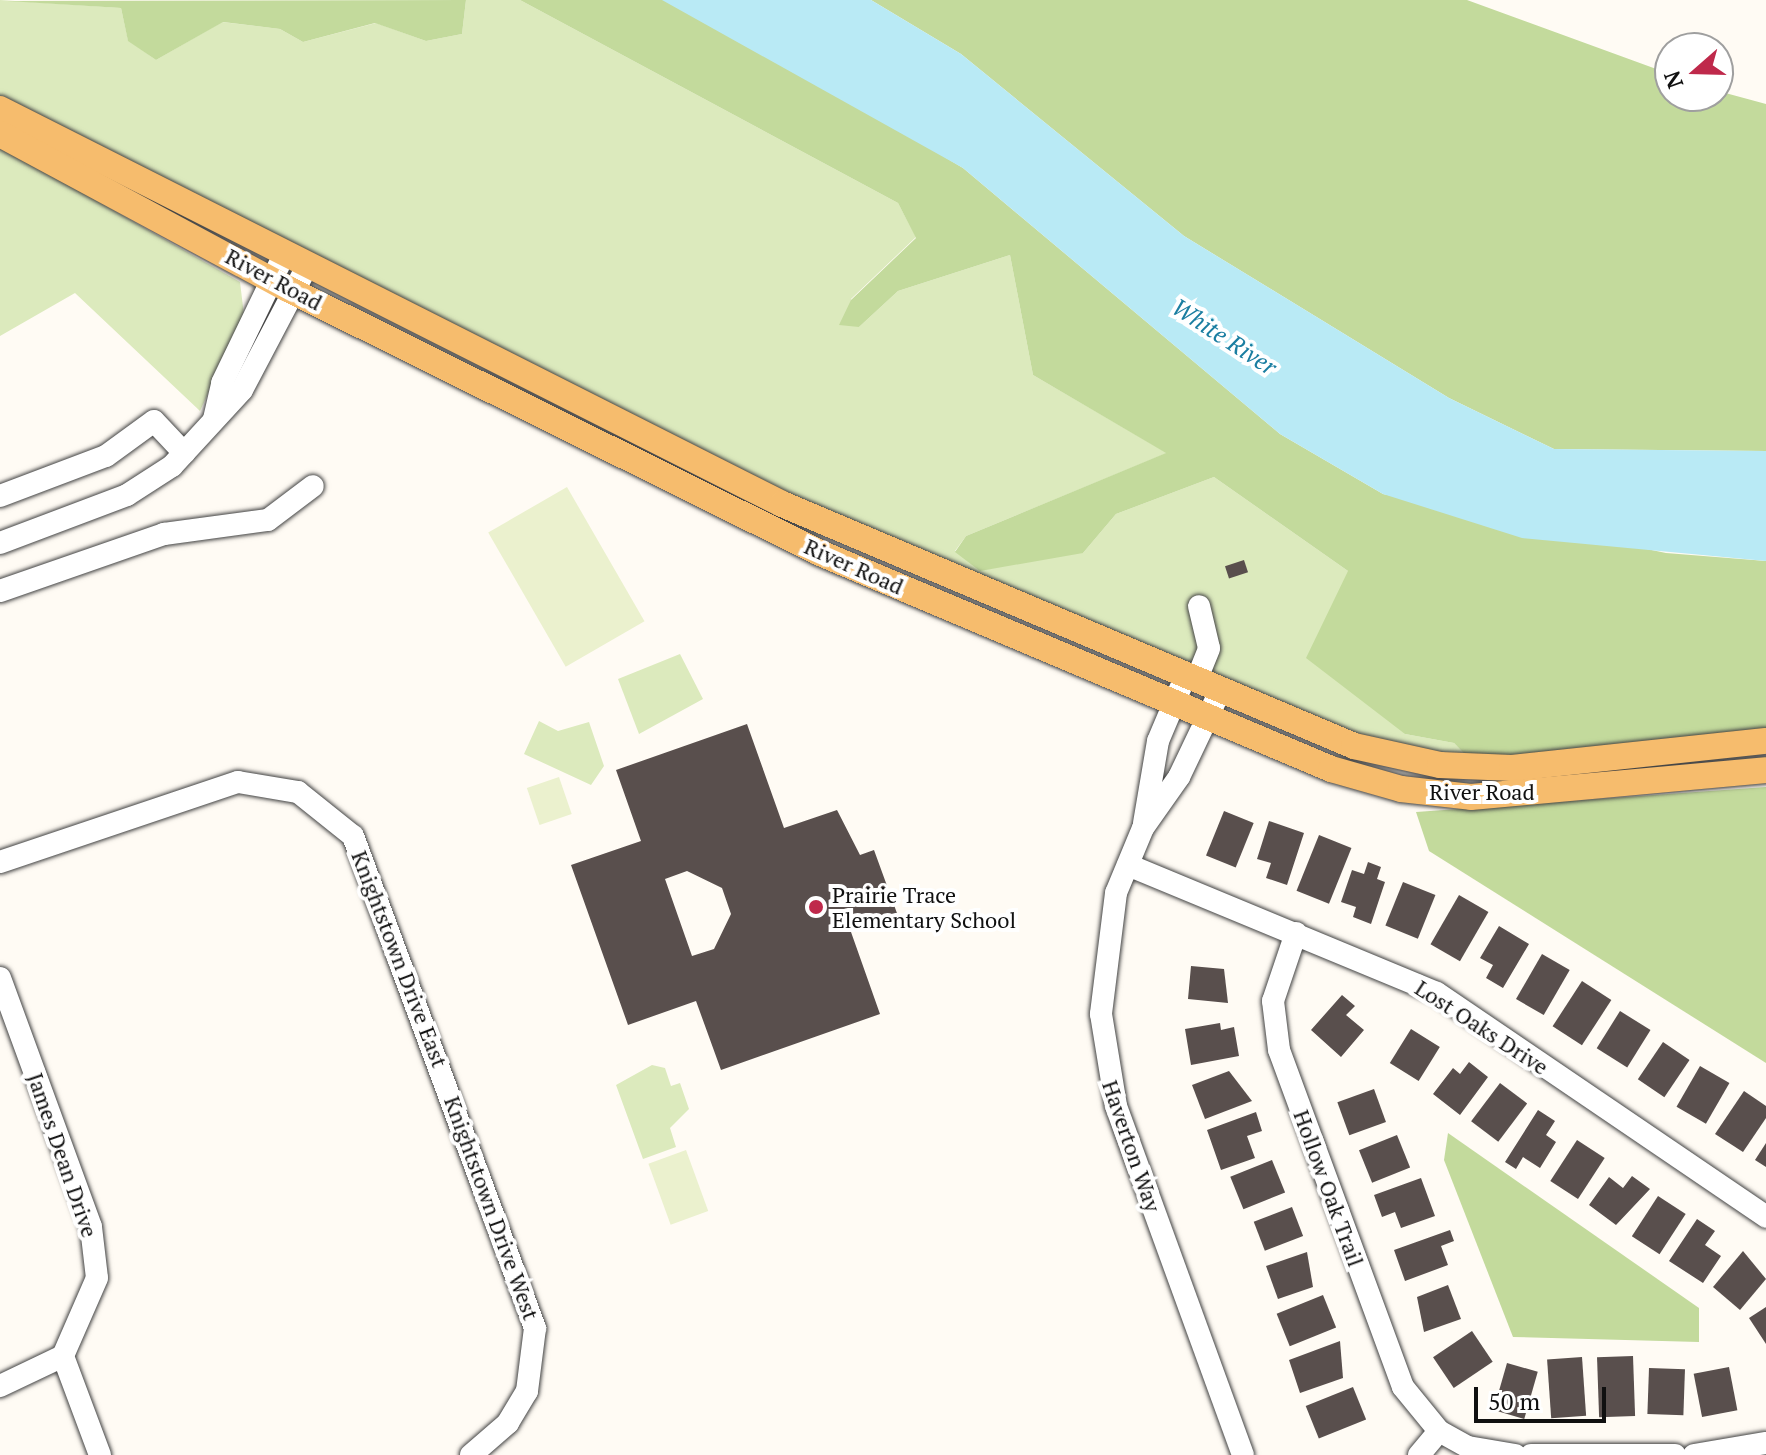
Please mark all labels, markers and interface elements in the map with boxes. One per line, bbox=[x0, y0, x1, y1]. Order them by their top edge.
north arrow bbox=[1654, 32, 1734, 112]
text: N bbox=[1656, 67, 1689, 92]
street label: River Road bbox=[221, 243, 327, 315]
water label: White River bbox=[1166, 293, 1282, 381]
street label: River Road bbox=[801, 533, 907, 599]
street label: River Road bbox=[1429, 779, 1535, 805]
street label: Knightstown Drive East bbox=[346, 847, 454, 1071]
place label: Prairie Trace Elementary School bbox=[832, 881, 1016, 932]
marker: Prairie Trace Elementary School bbox=[807, 898, 825, 916]
street label: Lost Oaks Drive bbox=[1411, 974, 1553, 1080]
street label: James Dean Drive bbox=[22, 1069, 104, 1241]
street label: Haverton Way bbox=[1097, 1077, 1167, 1215]
street label: Knightstown Drive West bbox=[439, 1092, 545, 1324]
street label: Hollow Oak Trail bbox=[1288, 1106, 1370, 1270]
scale bar bbox=[1478, 1371, 1610, 1421]
text: 50 m bbox=[1488, 1385, 1540, 1417]

